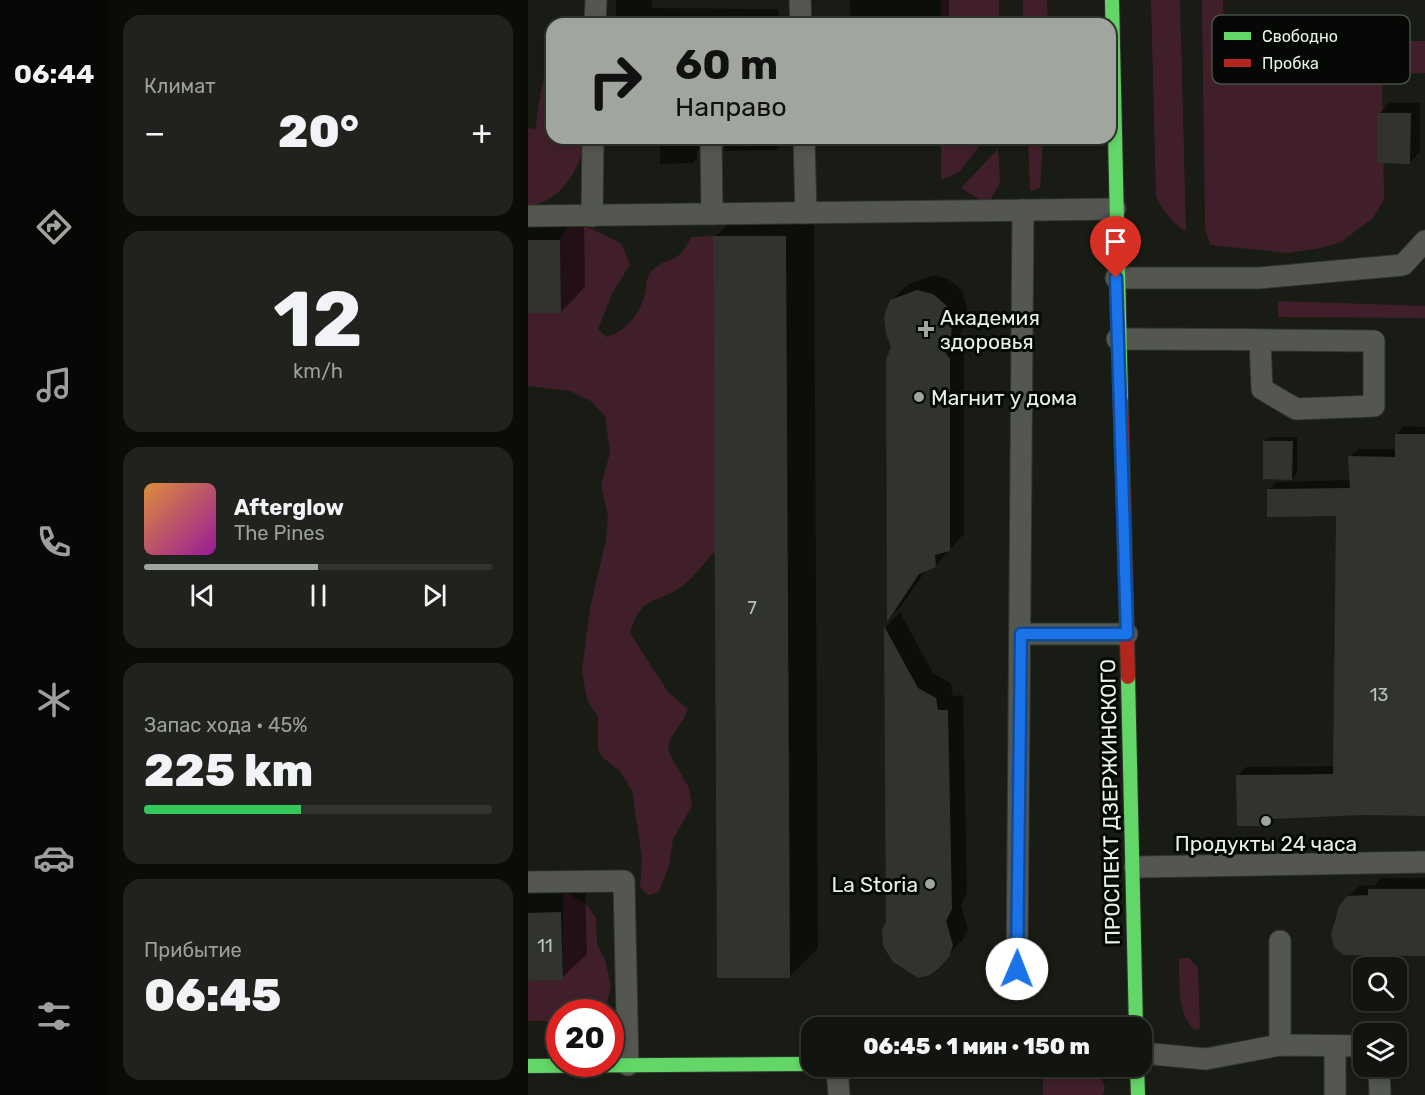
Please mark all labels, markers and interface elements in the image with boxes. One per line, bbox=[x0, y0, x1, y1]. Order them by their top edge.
legend bbox=[1212, 15, 1410, 84]
text: Свободно bbox=[1262, 27, 1338, 46]
text: 60 m bbox=[675, 40, 778, 90]
icon: right bbox=[576, 42, 654, 120]
text: Пробка bbox=[1262, 54, 1319, 73]
text: 06:44 bbox=[14, 58, 94, 90]
text: Климат bbox=[144, 74, 216, 98]
text: Направо bbox=[675, 91, 787, 123]
text: 20° bbox=[278, 105, 359, 158]
text: − bbox=[144, 113, 165, 152]
text: + bbox=[471, 113, 492, 152]
icon: directions bbox=[33, 206, 75, 248]
pin bbox=[1090, 216, 1141, 278]
icon: arrive bbox=[1099, 225, 1132, 258]
text: 12 bbox=[273, 273, 363, 366]
place label: Академия здоровья bbox=[940, 305, 1040, 354]
marker: Академия здоровья bbox=[917, 320, 935, 338]
text: km/h bbox=[293, 359, 343, 383]
icon: music bbox=[33, 364, 75, 406]
place label: Магнит у дома bbox=[931, 385, 1077, 410]
marker: Магнит у дома bbox=[912, 390, 926, 404]
text: Afterglow bbox=[234, 494, 344, 521]
icon: phone bbox=[33, 521, 75, 563]
text: The Pines bbox=[234, 521, 325, 545]
icon: previous bbox=[186, 579, 219, 612]
icon: pause bbox=[302, 579, 335, 612]
icon: next bbox=[418, 579, 451, 612]
house number: 7 bbox=[747, 597, 757, 619]
street label: ПРОСПЕКТ ДЗЕРЖИНСКОГО bbox=[1095, 659, 1125, 945]
icon: climate bbox=[33, 679, 75, 721]
house number: 13 bbox=[1370, 684, 1388, 706]
text: Запас хода · 45% bbox=[144, 713, 308, 737]
text: 225 km bbox=[144, 744, 313, 797]
marker: Продукты 24 часа bbox=[1259, 814, 1273, 828]
place label: Продукты 24 часа bbox=[1175, 831, 1357, 856]
icon: car bbox=[33, 837, 75, 879]
place label: La Storia bbox=[831, 872, 918, 897]
marker: La Storia bbox=[923, 877, 937, 891]
house number: 11 bbox=[537, 935, 553, 957]
position arrow bbox=[985, 937, 1049, 1001]
text: Прибытие bbox=[144, 938, 242, 962]
map controls bbox=[1353, 957, 1407, 1077]
button: search bbox=[1353, 957, 1407, 1011]
text: 06:45 bbox=[144, 969, 281, 1022]
icon: filters bbox=[33, 995, 75, 1037]
speed limit sign: 20 bbox=[546, 999, 624, 1077]
button: layers bbox=[1353, 1023, 1407, 1077]
text: 06:45 · 1 мин · 150 m bbox=[863, 1033, 1090, 1060]

